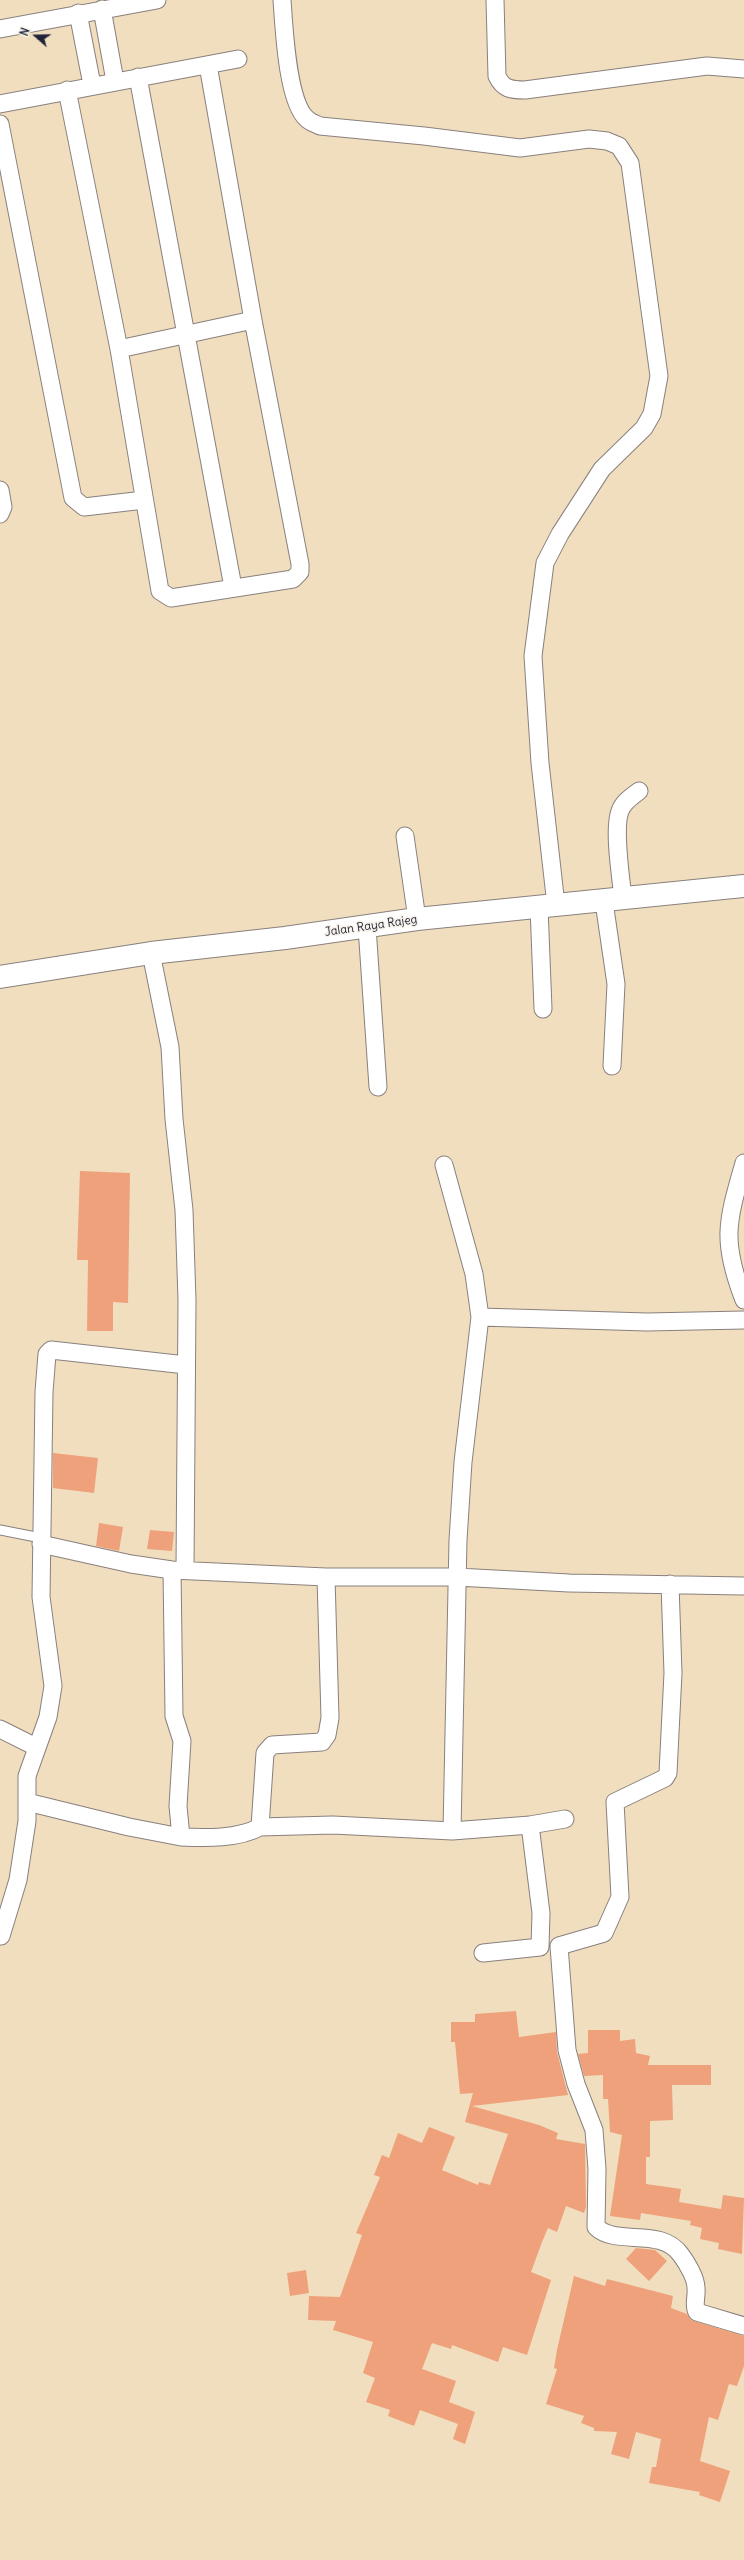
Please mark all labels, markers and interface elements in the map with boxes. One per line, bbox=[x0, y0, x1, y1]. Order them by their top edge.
north arrow bbox=[16, 16, 56, 56]
text: N bbox=[17, 26, 33, 38]
street label: Jalan Raya Rajeg bbox=[324, 912, 418, 940]

